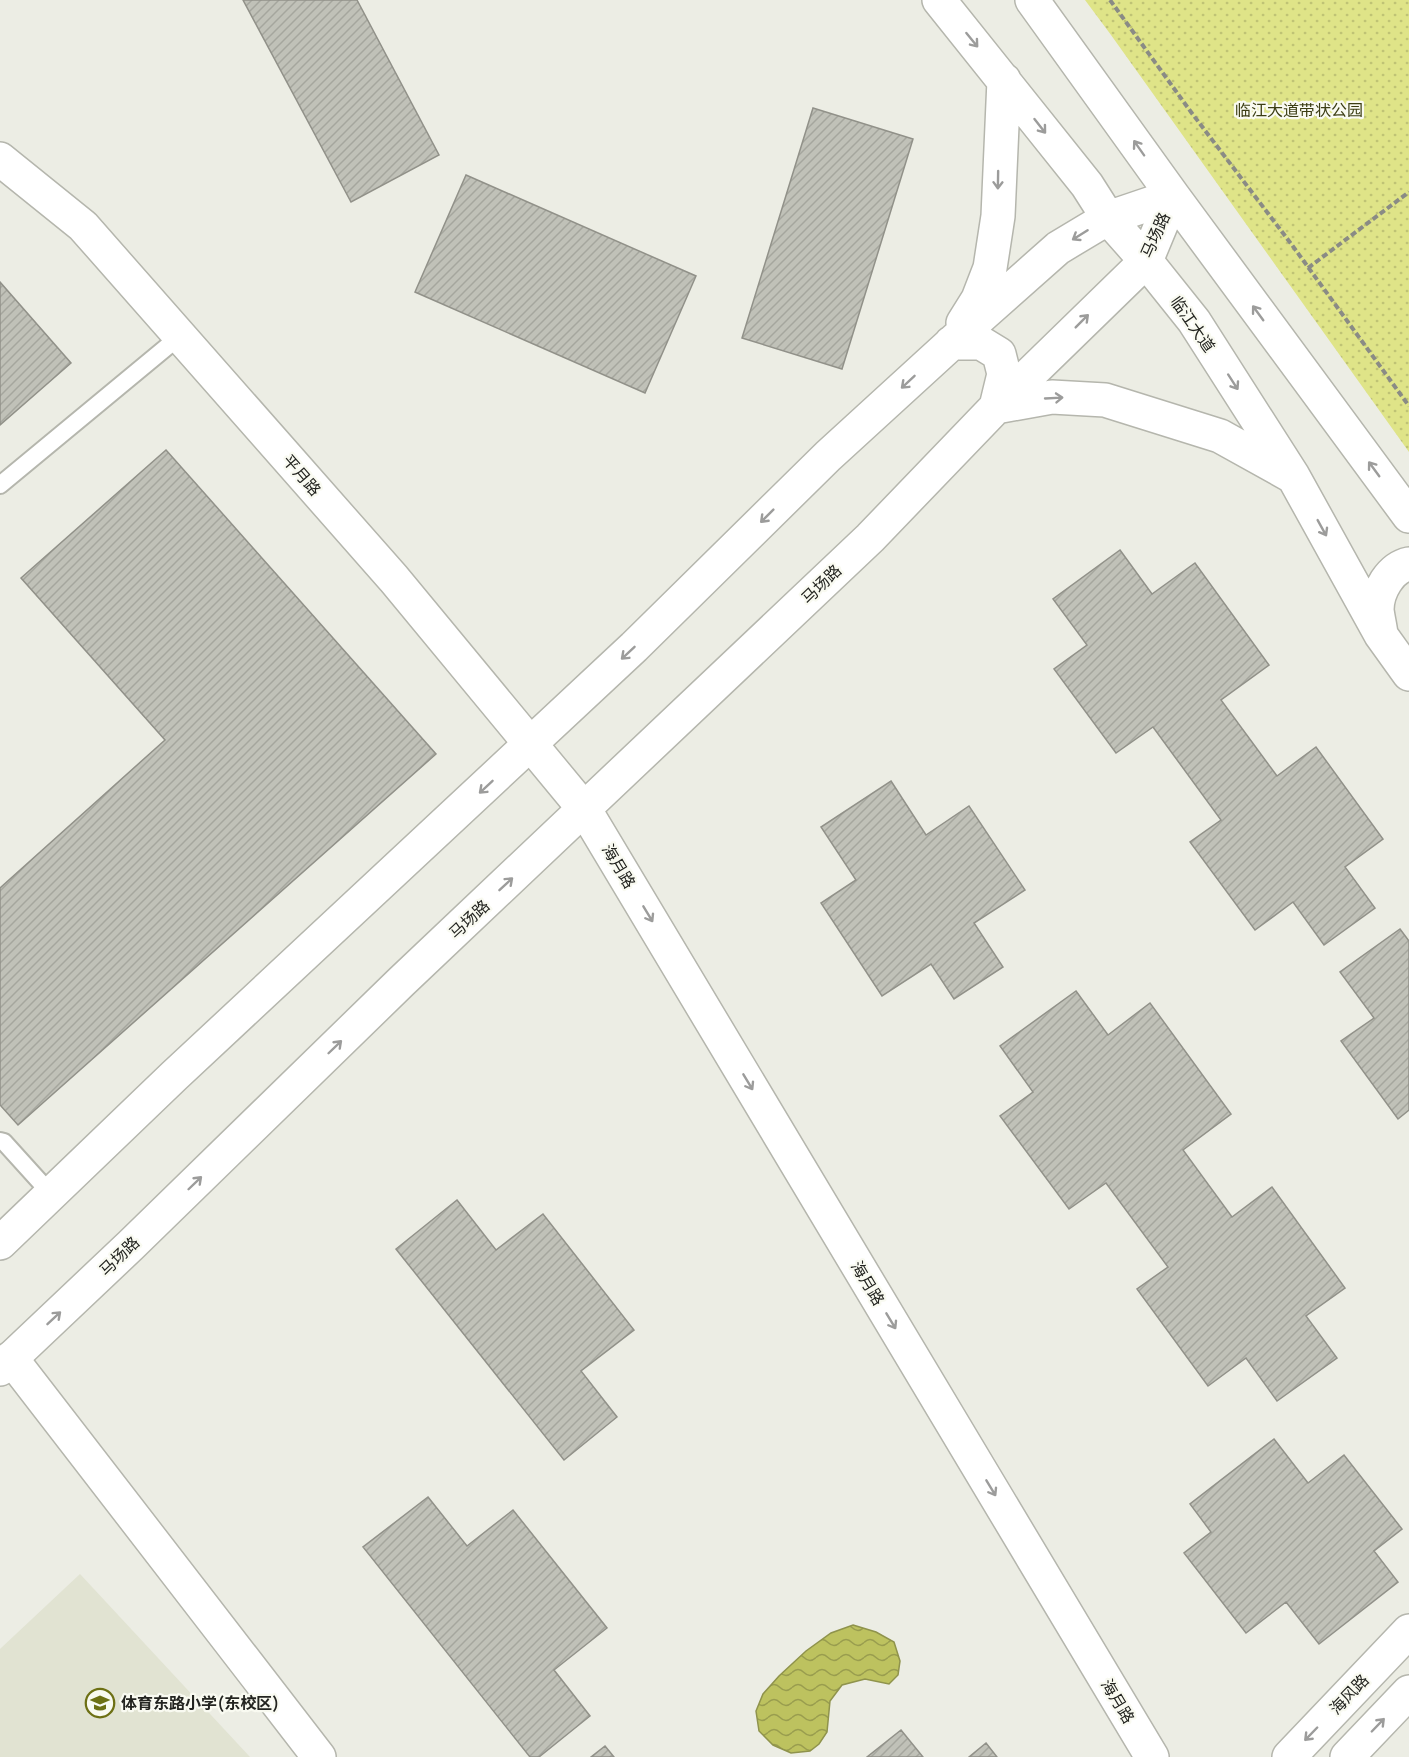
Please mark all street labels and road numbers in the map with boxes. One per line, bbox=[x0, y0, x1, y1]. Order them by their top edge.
street label: 马场路 bbox=[1135, 209, 1175, 261]
street label: 临江大道 bbox=[1166, 291, 1220, 357]
street label: 平月路 bbox=[278, 450, 326, 500]
street label: 马场路 bbox=[796, 559, 846, 609]
street label: 海月路 bbox=[597, 840, 641, 892]
street label: 马场路 bbox=[444, 895, 494, 943]
street label: 马场路 bbox=[94, 1231, 144, 1281]
street label: 海月路 bbox=[846, 1257, 890, 1309]
street label: 海风路 bbox=[1324, 1669, 1374, 1719]
street label: 海月路 bbox=[1096, 1675, 1140, 1727]

